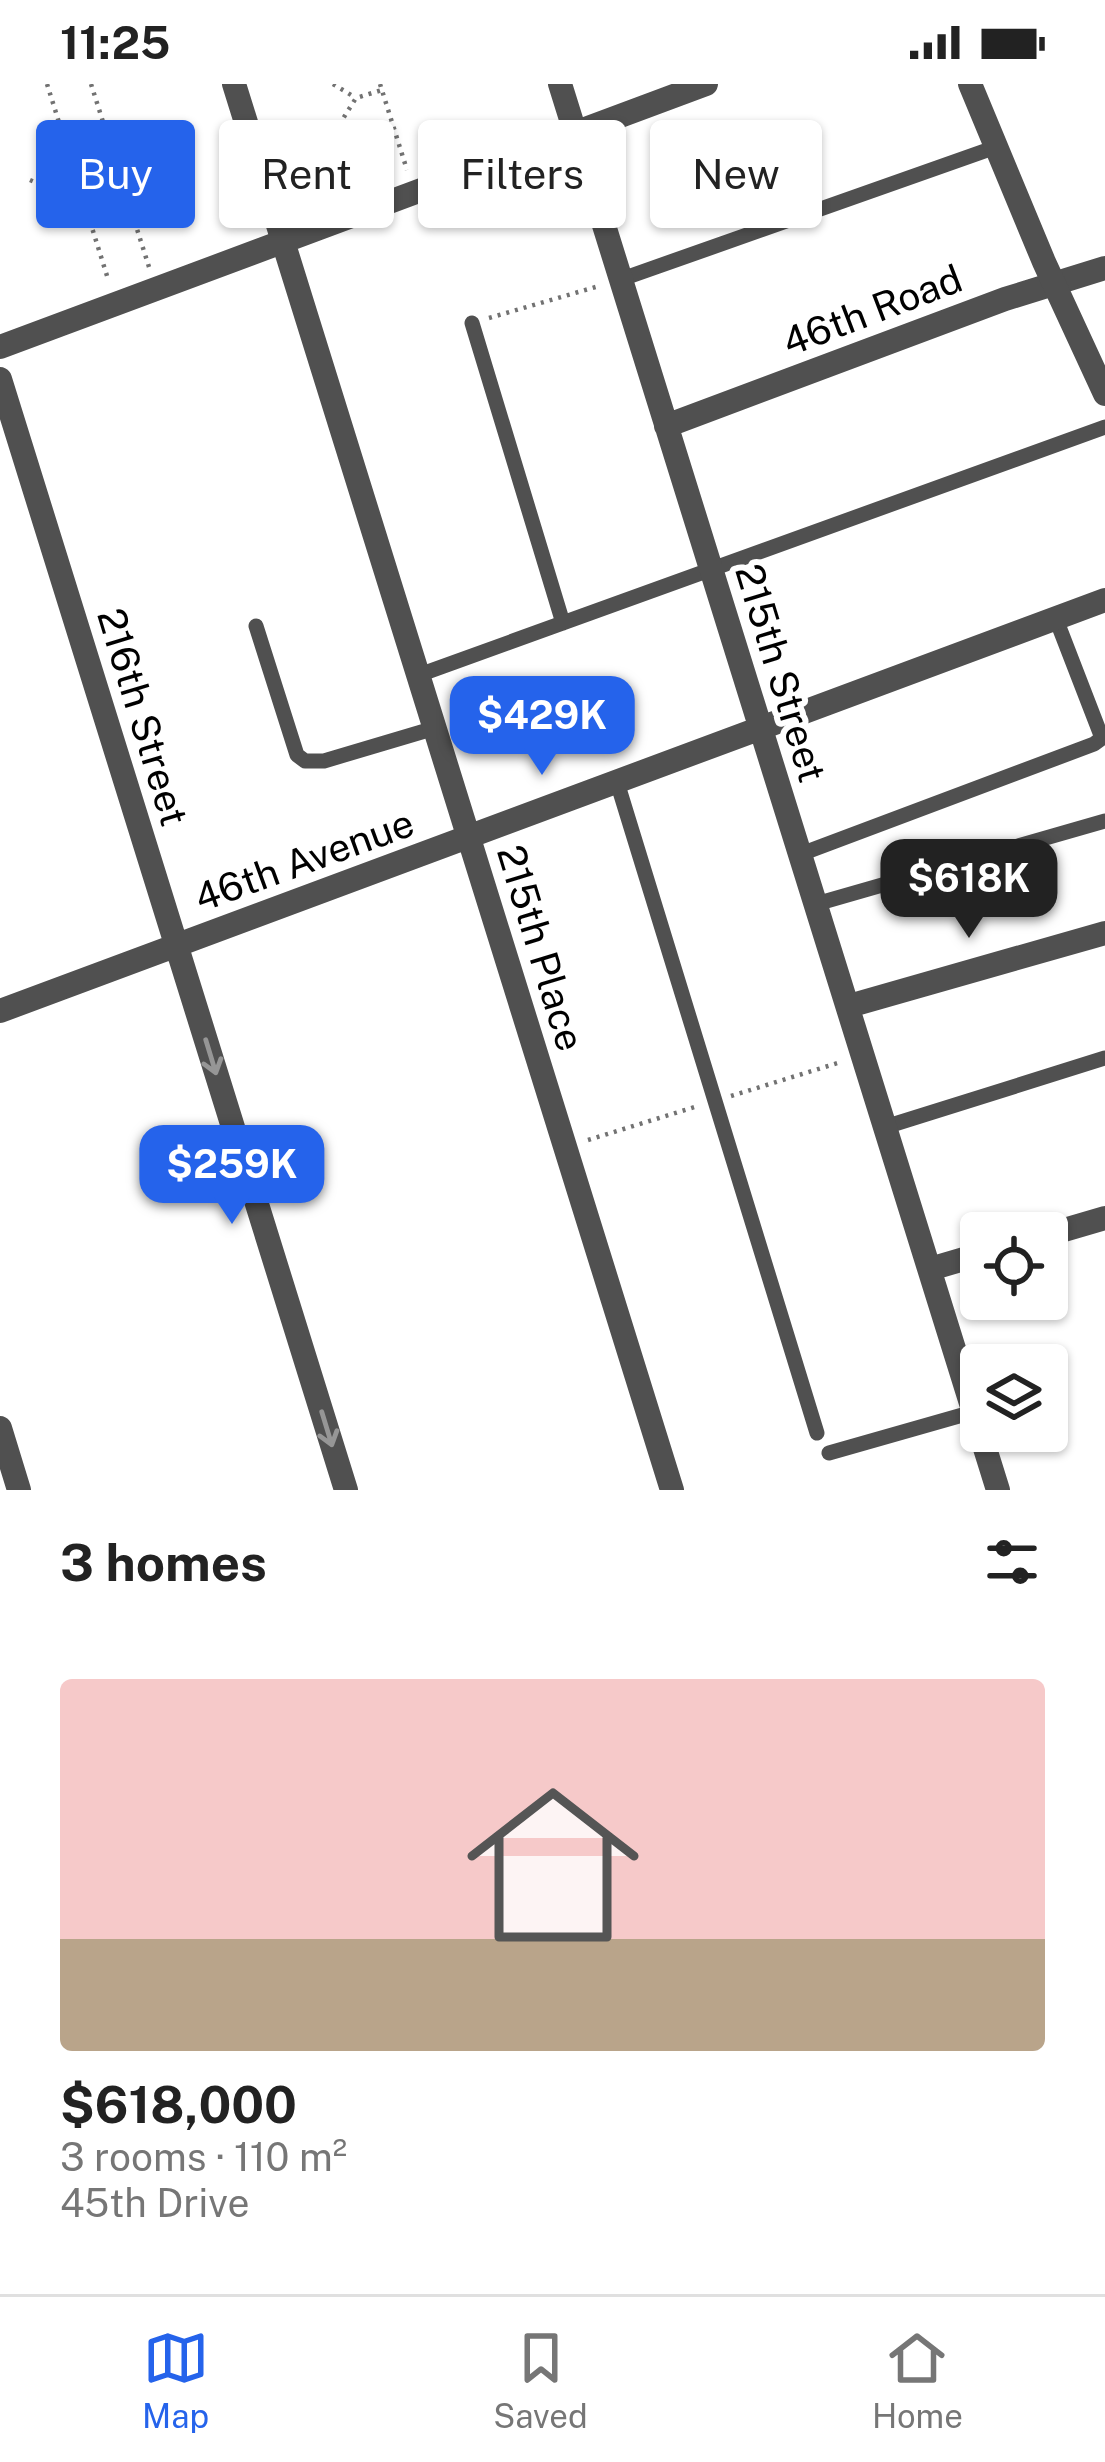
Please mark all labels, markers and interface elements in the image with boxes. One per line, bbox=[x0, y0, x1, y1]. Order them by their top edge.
text: 11:25 bbox=[60, 16, 171, 69]
chip: Buy bbox=[36, 120, 195, 228]
chip: Rent bbox=[219, 120, 394, 228]
chip: Filters bbox=[418, 120, 626, 228]
chip: New bbox=[650, 120, 822, 228]
street label: 46th Road bbox=[776, 255, 968, 365]
street label: 215th Street bbox=[726, 559, 836, 787]
street label: 216th Street bbox=[88, 603, 198, 831]
pin: $429K bbox=[458, 676, 626, 778]
text: $429K bbox=[477, 692, 607, 738]
street label: 46th Avenue bbox=[188, 799, 420, 921]
pin: $618K bbox=[885, 839, 1053, 941]
street label: 215th Place bbox=[488, 840, 594, 1056]
text: $618K bbox=[907, 855, 1031, 901]
one-way arrow bbox=[201, 1037, 223, 1075]
pin: $259K bbox=[148, 1125, 316, 1227]
text: $259K bbox=[166, 1141, 298, 1187]
map controls bbox=[960, 1212, 1068, 1452]
button: locate bbox=[960, 1212, 1068, 1320]
button: layers bbox=[960, 1344, 1068, 1452]
one-way arrow bbox=[317, 1409, 339, 1447]
icon: filters bbox=[979, 1529, 1045, 1595]
text: 3 homes bbox=[60, 1533, 267, 1592]
icon: home bbox=[445, 1757, 661, 1973]
text: $618,000 bbox=[60, 2075, 297, 2134]
text: 3 rooms · 110 m² bbox=[60, 2134, 347, 2180]
text: 45th Drive bbox=[60, 2180, 250, 2226]
tab: Map bbox=[142, 2325, 209, 2435]
tab: Saved bbox=[493, 2325, 588, 2435]
tab: Home bbox=[872, 2325, 963, 2435]

